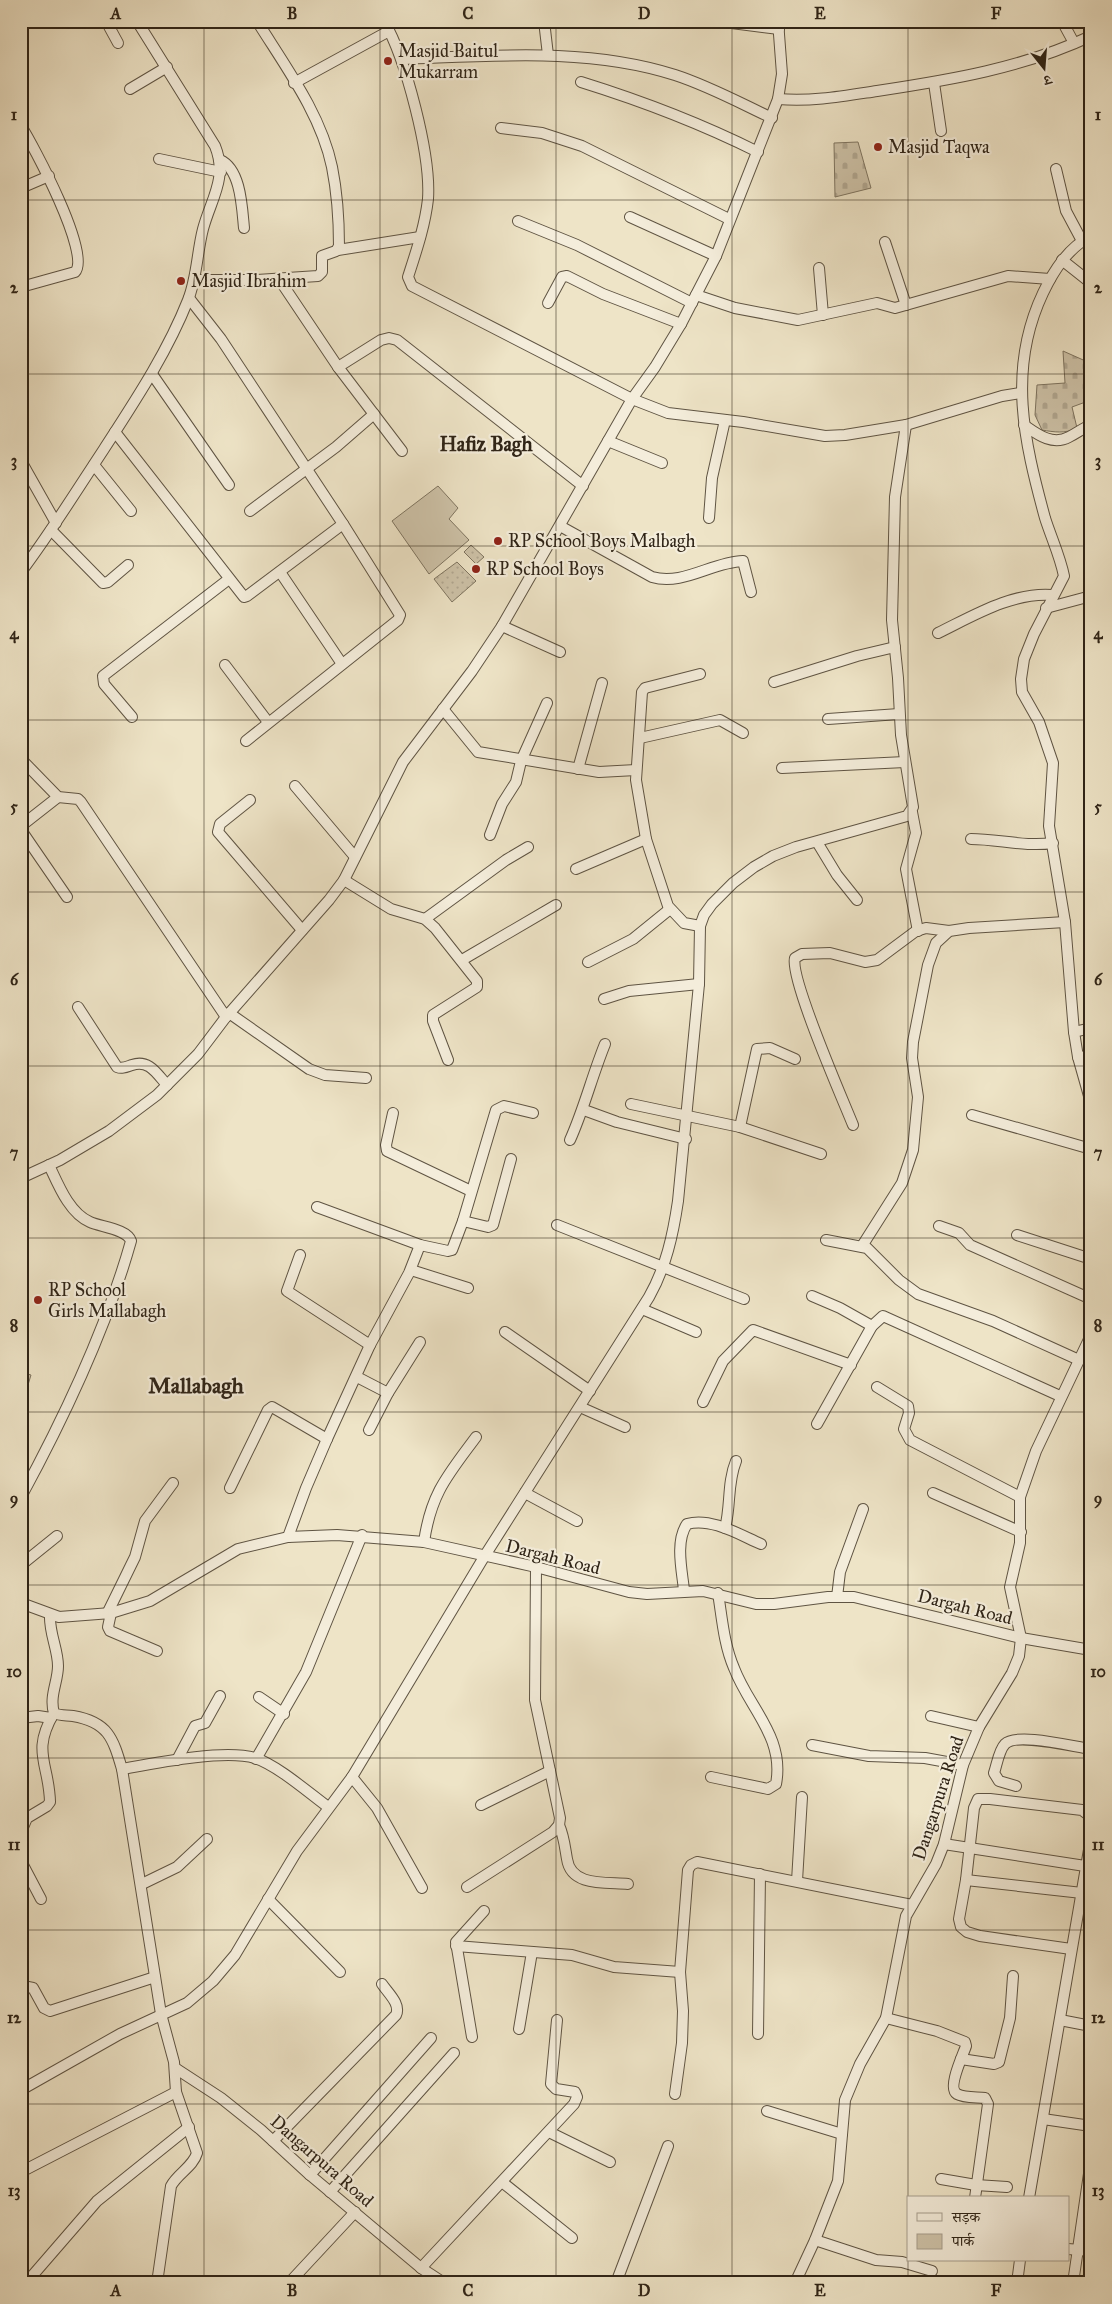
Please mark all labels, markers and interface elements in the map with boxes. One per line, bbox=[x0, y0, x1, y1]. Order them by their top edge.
text: A bbox=[110, 4, 122, 23]
text: B bbox=[287, 4, 297, 23]
text: C bbox=[463, 4, 474, 23]
text: D bbox=[638, 4, 651, 23]
text: E bbox=[814, 4, 826, 23]
text: F bbox=[991, 4, 1002, 23]
place label: Masjid Baitul Mukarram bbox=[398, 40, 498, 83]
north arrow bbox=[1020, 42, 1070, 92]
marker: Masjid Baitul Mukarram bbox=[382, 55, 394, 67]
text: उ bbox=[1041, 70, 1055, 89]
text: 1 bbox=[11, 105, 18, 124]
text: 1 bbox=[1095, 105, 1102, 124]
place label: Masjid Taqwa bbox=[888, 136, 990, 159]
marker: Masjid Taqwa bbox=[872, 141, 884, 153]
place label: Masjid Ibrahim bbox=[191, 270, 307, 292]
marker: Masjid Ibrahim bbox=[175, 275, 187, 287]
text: 2 bbox=[10, 278, 19, 297]
text: 2 bbox=[1094, 278, 1103, 297]
district label: Hafiz Bagh bbox=[440, 432, 533, 457]
text: 3 bbox=[11, 451, 17, 471]
text: 3 bbox=[1095, 451, 1101, 471]
place label: RP School Boys Malbagh bbox=[508, 530, 695, 553]
marker: RP School Boys Malbagh bbox=[492, 535, 504, 547]
place label: RP School Boys bbox=[486, 558, 604, 580]
marker: RP School Boys bbox=[470, 563, 482, 575]
text: 4 bbox=[10, 624, 20, 644]
text: 4 bbox=[1094, 624, 1104, 644]
text: 5 bbox=[10, 797, 18, 816]
text: 5 bbox=[1094, 797, 1102, 816]
text: 6 bbox=[10, 970, 19, 989]
text: 6 bbox=[1094, 970, 1103, 989]
text: 7 bbox=[10, 1143, 19, 1162]
text: 7 bbox=[1094, 1143, 1103, 1162]
place label: RP School Girls Mallabagh bbox=[48, 1279, 166, 1323]
marker: RP School Girls Mallabagh bbox=[32, 1294, 44, 1306]
text: 8 bbox=[10, 1316, 18, 1335]
text: 8 bbox=[1094, 1316, 1102, 1335]
district label: Mallabagh bbox=[148, 1372, 245, 1399]
text: 9 bbox=[10, 1489, 18, 1509]
text: 9 bbox=[1094, 1489, 1102, 1509]
street label: Dargah Road bbox=[503, 1535, 603, 1580]
street label: Dargah Road bbox=[915, 1585, 1015, 1630]
text: 10 bbox=[6, 1662, 22, 1681]
text: 10 bbox=[1090, 1662, 1106, 1681]
street label: Dangarpura Road bbox=[908, 1733, 969, 1863]
text: 11 bbox=[8, 1835, 21, 1854]
text: 11 bbox=[1092, 1835, 1105, 1854]
text: 12 bbox=[7, 2008, 22, 2027]
text: 12 bbox=[1091, 2008, 1106, 2027]
street label: Dangarpura Road bbox=[265, 2110, 378, 2213]
text: 13 bbox=[8, 2181, 20, 2201]
text: 13 bbox=[1092, 2181, 1104, 2201]
legend bbox=[907, 2196, 1070, 2262]
text: सड़क bbox=[951, 2208, 981, 2226]
text: पार्क bbox=[951, 2232, 975, 2250]
text: A bbox=[110, 2281, 122, 2300]
text: B bbox=[287, 2281, 297, 2300]
text: C bbox=[463, 2281, 474, 2300]
text: D bbox=[638, 2281, 651, 2300]
text: E bbox=[814, 2281, 826, 2300]
text: F bbox=[991, 2281, 1002, 2300]

